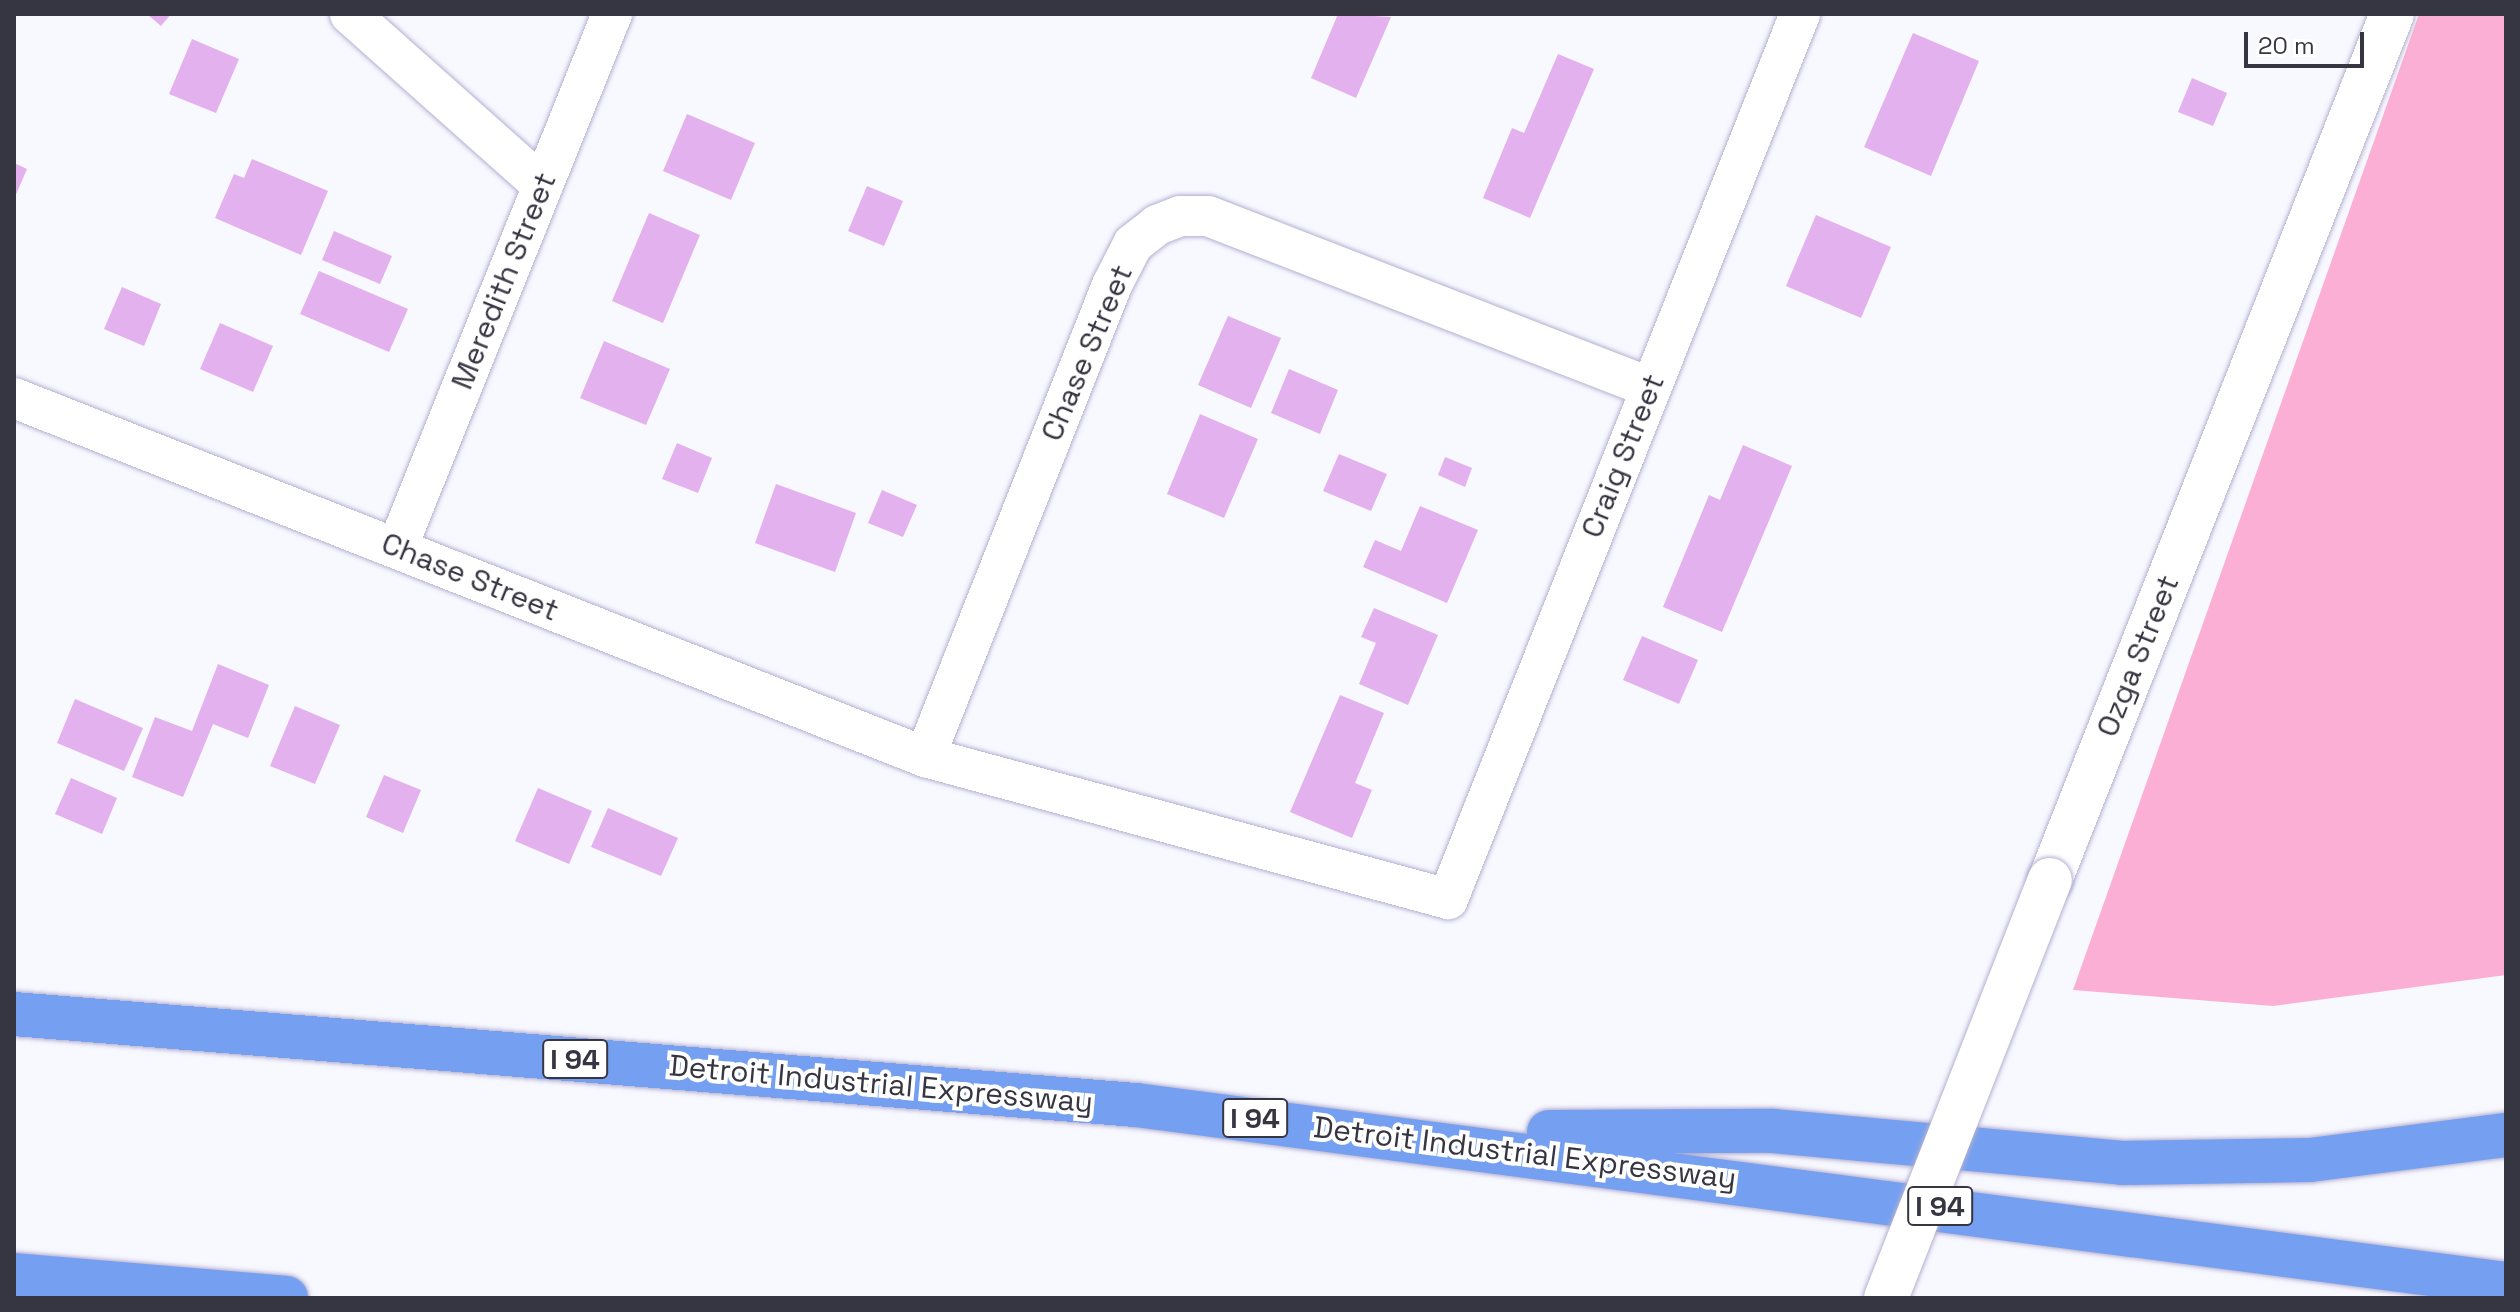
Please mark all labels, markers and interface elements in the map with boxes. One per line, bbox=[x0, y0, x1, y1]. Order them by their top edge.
scale bar bbox=[2248, 16, 2368, 66]
text: 20 m bbox=[2258, 30, 2315, 61]
street label: Meredith Street bbox=[444, 167, 564, 395]
street label: Chase Street bbox=[1034, 260, 1140, 446]
street label: Craig Street bbox=[1574, 369, 1672, 543]
street label: Chase Street bbox=[376, 525, 564, 629]
street label: Ozga Street bbox=[2089, 570, 2187, 742]
road number: I 94 bbox=[541, 1035, 609, 1083]
street label: Detroit Industrial Expressway bbox=[667, 1048, 1095, 1120]
road number: I 94 bbox=[1221, 1094, 1289, 1142]
street label: Detroit Industrial Expressway bbox=[1312, 1109, 1738, 1197]
road number: I 94 bbox=[1906, 1182, 1974, 1230]

